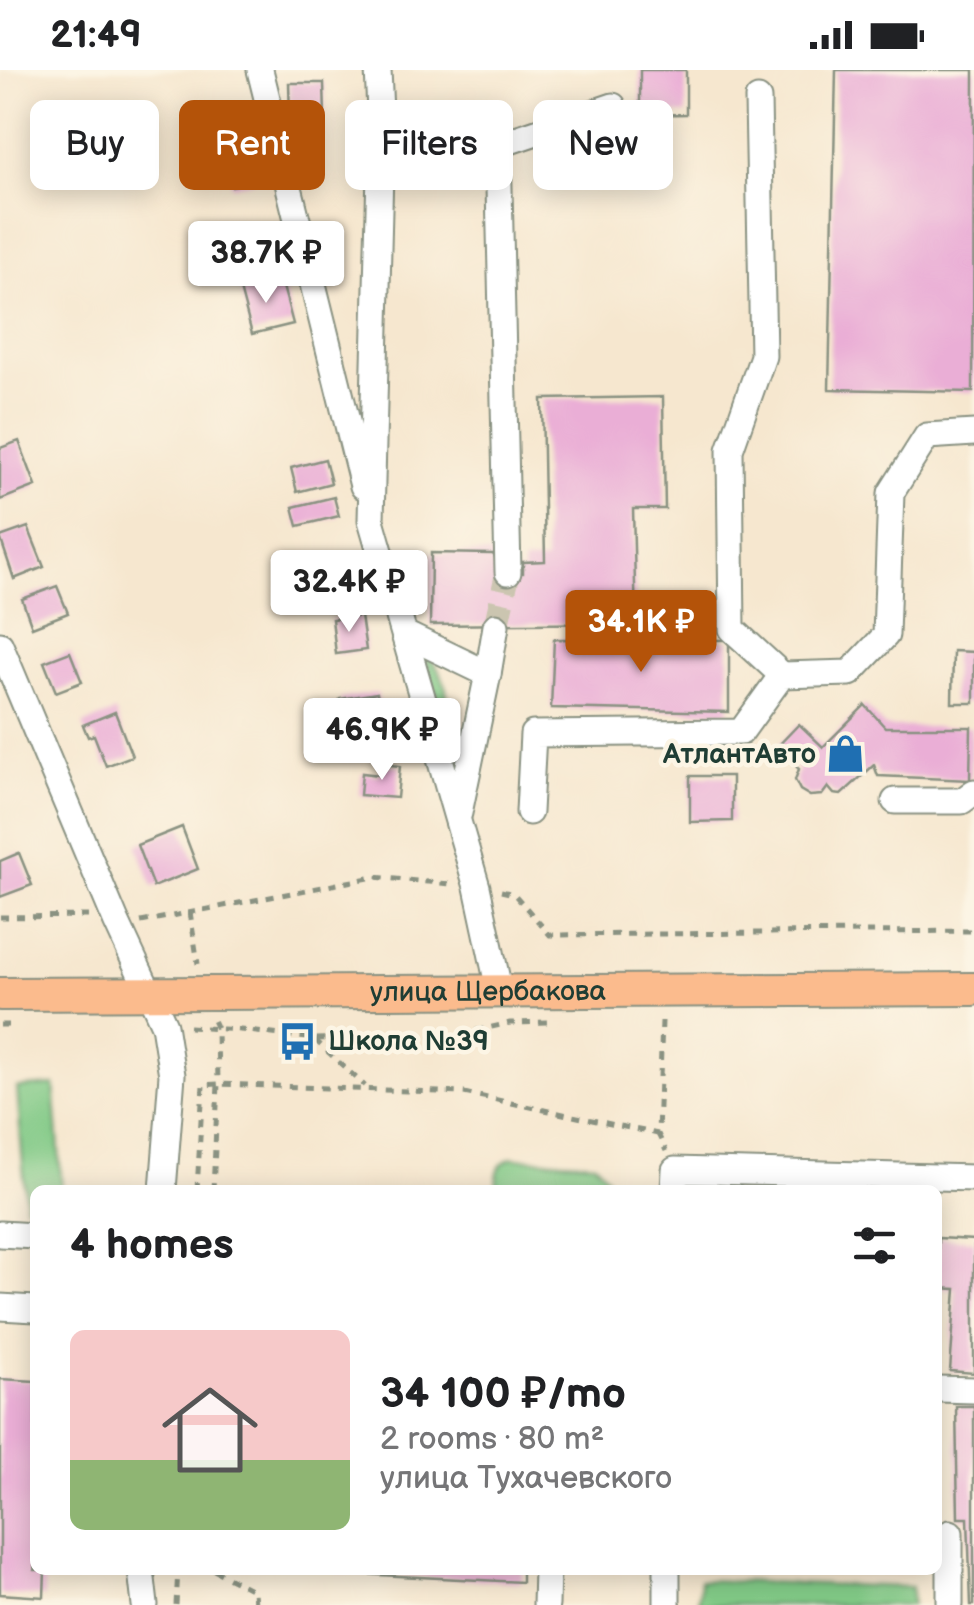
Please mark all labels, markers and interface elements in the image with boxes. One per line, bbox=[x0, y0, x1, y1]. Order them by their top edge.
text: 21:49 bbox=[50, 13, 142, 58]
chip: Buy bbox=[30, 100, 159, 190]
chip: Rent bbox=[179, 100, 325, 190]
chip: Filters bbox=[345, 100, 513, 190]
chip: New bbox=[533, 100, 673, 190]
pin: 38.7K ₽ bbox=[174, 221, 358, 306]
text: 38.7K ₽ bbox=[210, 234, 322, 273]
pin: 32.4K ₽ bbox=[257, 550, 441, 635]
text: 32.4K ₽ bbox=[293, 563, 405, 602]
pin: 34.1K ₽ bbox=[549, 590, 733, 675]
text: 34.1K ₽ bbox=[587, 603, 695, 642]
pin: 46.9K ₽ bbox=[290, 698, 474, 783]
text: 46.9K ₽ bbox=[325, 711, 439, 750]
shop icon: АтлантАвто bbox=[825, 733, 867, 775]
place label: АтлантАвто bbox=[662, 738, 816, 771]
street label: улица Щербакова bbox=[370, 974, 607, 1009]
bus stop icon: Школа №39 bbox=[277, 1020, 319, 1062]
place label: Школа №39 bbox=[328, 1025, 489, 1058]
icon: filters bbox=[847, 1218, 902, 1273]
text: 4 homes bbox=[70, 1220, 234, 1271]
text: 34 100 ₽/mo bbox=[380, 1369, 626, 1420]
icon: home bbox=[150, 1370, 270, 1490]
text: 2 rooms · 80 m² bbox=[380, 1420, 604, 1459]
text: улица Тухачевского bbox=[380, 1459, 672, 1498]

